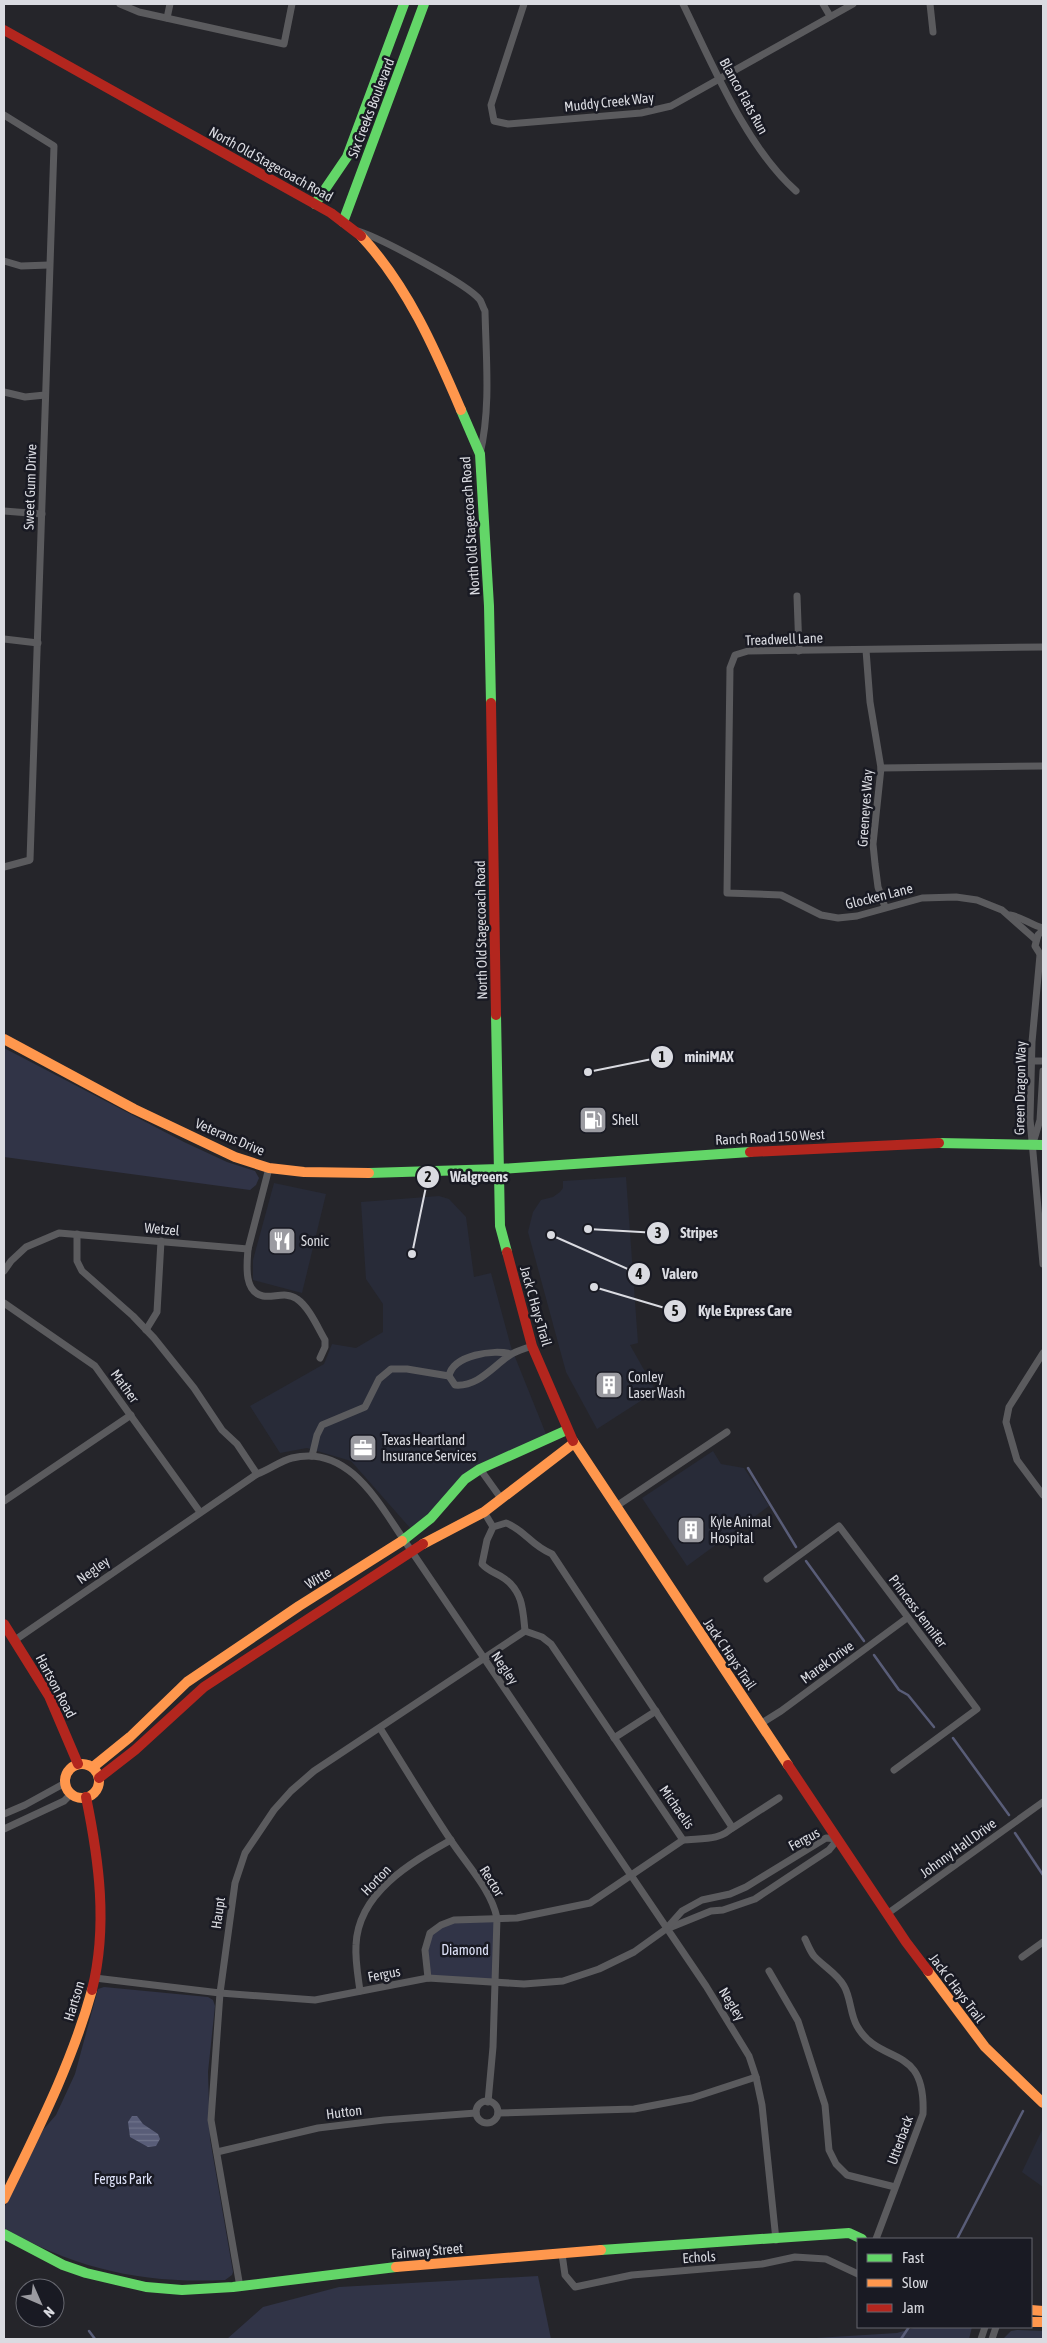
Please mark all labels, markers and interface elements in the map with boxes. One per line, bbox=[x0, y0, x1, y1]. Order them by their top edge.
street label: Blanco Flats Run bbox=[716, 55, 772, 137]
street label: Six Creeks Boulevard bbox=[345, 56, 397, 160]
street label: Muddy Creek Way bbox=[563, 89, 655, 115]
street label: North Old Stagecoach Road bbox=[206, 123, 336, 205]
street label: Sweet Gum Drive bbox=[21, 444, 39, 530]
street label: North Old Stagecoach Road bbox=[457, 456, 483, 596]
street label: Treadwell Lane bbox=[745, 630, 823, 648]
street label: Greeneyes Way bbox=[854, 768, 876, 847]
street label: North Old Stagecoach Road bbox=[472, 860, 490, 1000]
street label: Glocken Lane bbox=[844, 880, 914, 912]
street label: Green Dragon Way bbox=[1011, 1041, 1029, 1135]
callout: miniMAX bbox=[649, 1042, 744, 1072]
text: 1 bbox=[658, 1048, 666, 1065]
text: miniMAX bbox=[684, 1048, 734, 1065]
fuel station icon: Shell bbox=[578, 1105, 608, 1135]
place label: Shell bbox=[612, 1112, 639, 1128]
street label: Veterans Drive bbox=[193, 1115, 267, 1159]
street label: Ranch Road 150 West bbox=[715, 1126, 825, 1148]
callout: Walgreens bbox=[415, 1162, 518, 1192]
text: 2 bbox=[424, 1168, 432, 1185]
text: Walgreens bbox=[449, 1168, 509, 1185]
callout: Stripes bbox=[646, 1218, 728, 1248]
street label: Wetzel bbox=[144, 1220, 180, 1239]
text: 3 bbox=[654, 1224, 662, 1241]
text: Stripes bbox=[680, 1224, 719, 1241]
restaurant icon: Sonic bbox=[267, 1226, 297, 1256]
place label: Sonic bbox=[301, 1233, 329, 1249]
callout: Valero bbox=[627, 1259, 708, 1289]
street label: Jack C Hays Trail bbox=[517, 1264, 555, 1348]
text: 4 bbox=[634, 1265, 643, 1282]
text: Valero bbox=[661, 1265, 698, 1282]
callout: Kyle Express Care bbox=[663, 1296, 802, 1326]
text: 5 bbox=[671, 1302, 679, 1319]
text: Kyle Express Care bbox=[698, 1302, 792, 1319]
street label: Mather bbox=[108, 1366, 143, 1406]
place label: Conley Laser Wash bbox=[628, 1369, 685, 1401]
building icon: Conley Laser Wash bbox=[594, 1370, 624, 1400]
place label: Texas Heartland Insurance Services bbox=[382, 1432, 477, 1464]
office icon: Texas Heartland Insurance Services bbox=[348, 1433, 378, 1463]
place label: Kyle Animal Hospital bbox=[710, 1514, 772, 1546]
building icon: Kyle Animal Hospital bbox=[676, 1515, 706, 1545]
street label: Negley bbox=[74, 1553, 113, 1587]
street label: Witte bbox=[302, 1564, 334, 1592]
street label: Princess Jennifer bbox=[886, 1572, 951, 1651]
street label: Jack C Hays Trail bbox=[700, 1615, 760, 1693]
street label: Marek Drive bbox=[797, 1637, 857, 1687]
street label: Negley bbox=[488, 1649, 522, 1688]
street label: Hartson Road bbox=[33, 1652, 79, 1720]
street label: Michaelis bbox=[656, 1782, 698, 1832]
street label: Johnny Hall Drive bbox=[917, 1815, 999, 1881]
street label: Fergus bbox=[786, 1824, 822, 1854]
street label: Horton bbox=[358, 1862, 394, 1898]
street label: Rector bbox=[476, 1863, 508, 1900]
street label: Haupt bbox=[208, 1896, 228, 1930]
park label: Diamond bbox=[441, 1942, 489, 1958]
street label: Jack C Hays Trail bbox=[926, 1950, 988, 2026]
street label: Fergus bbox=[366, 1963, 402, 1985]
street label: Hartson bbox=[60, 1979, 88, 2023]
street label: Negley bbox=[716, 1984, 748, 2024]
street label: Hutton bbox=[325, 2102, 363, 2122]
street label: Utterback bbox=[884, 2113, 916, 2167]
park label: Fergus Park bbox=[94, 2171, 152, 2187]
legend bbox=[857, 2238, 1032, 2328]
street label: Fairway Street bbox=[390, 2240, 464, 2262]
street label: Echols bbox=[682, 2248, 716, 2266]
text: Fast bbox=[902, 2249, 924, 2266]
text: Slow bbox=[902, 2274, 928, 2291]
north arrow bbox=[15, 2278, 65, 2328]
text: Jam bbox=[902, 2299, 925, 2316]
text: N bbox=[41, 2304, 58, 2321]

